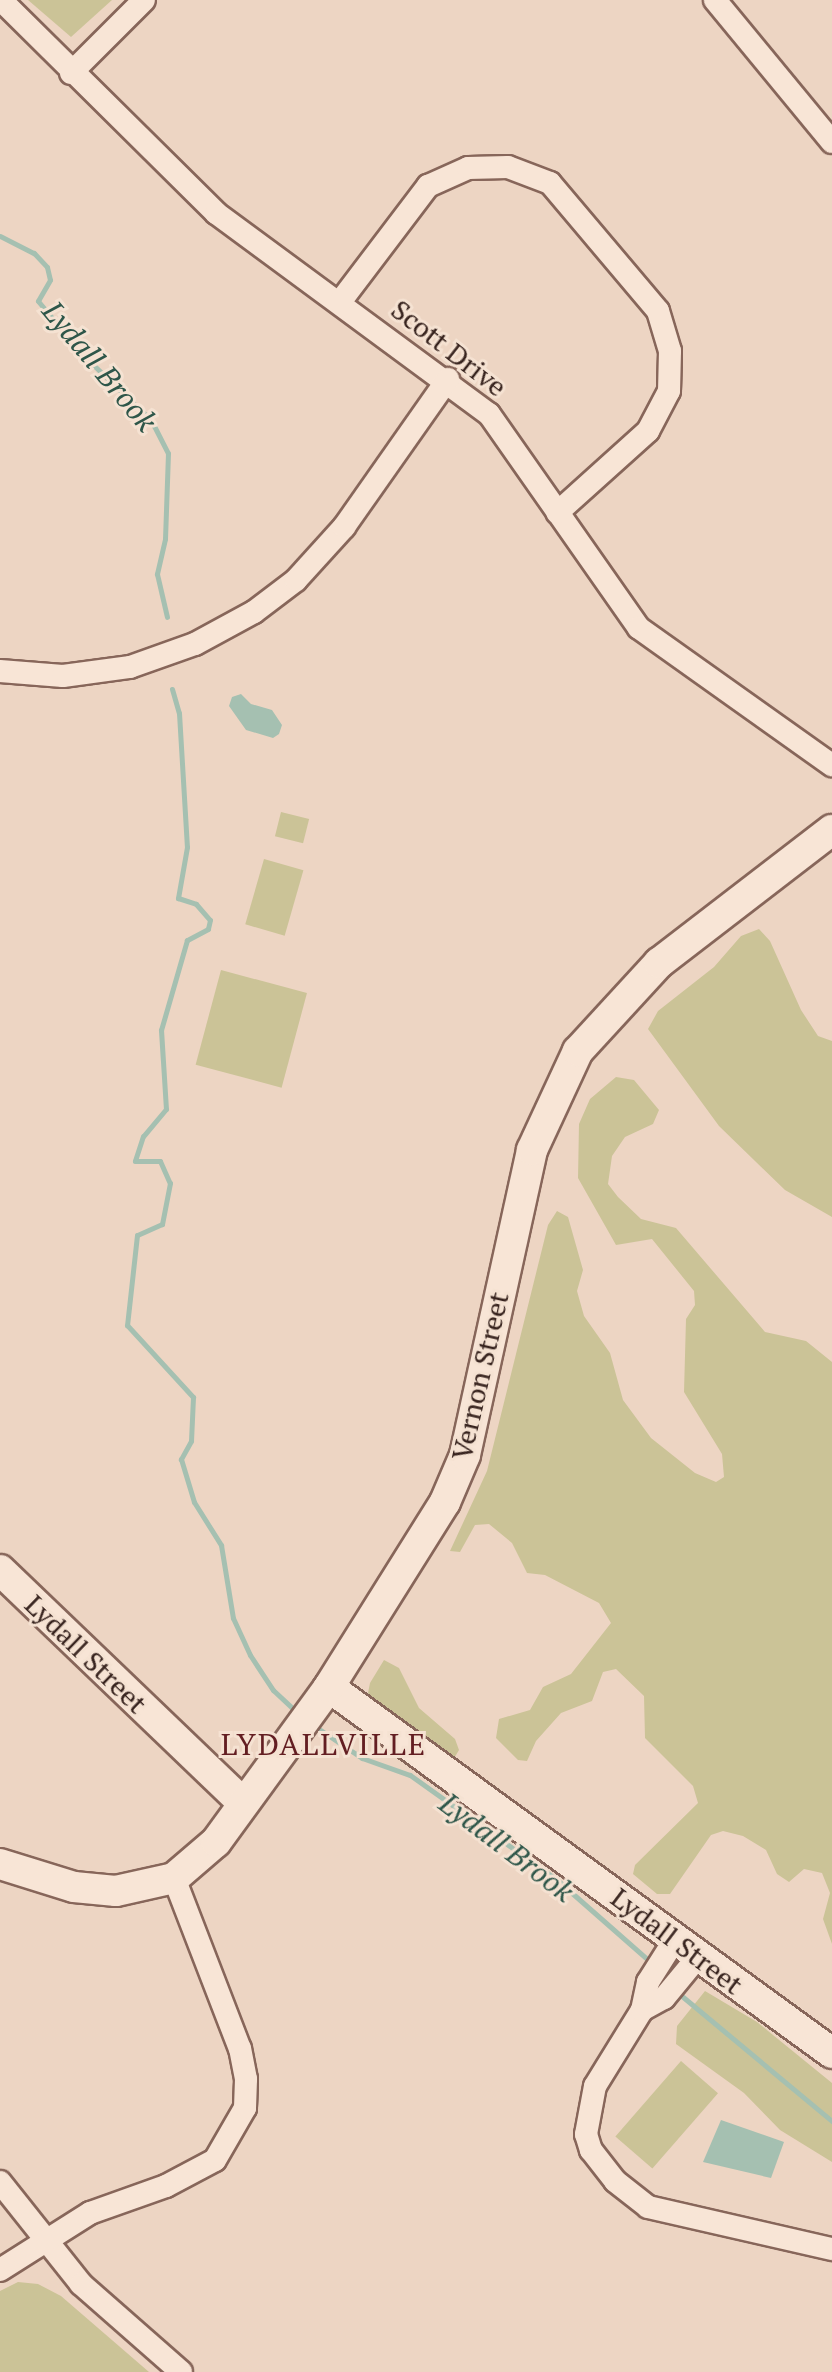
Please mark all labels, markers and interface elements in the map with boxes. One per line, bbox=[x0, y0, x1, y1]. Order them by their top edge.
street label: Scott Drive bbox=[385, 293, 513, 403]
water label: Lydall Brook bbox=[35, 294, 165, 438]
street label: Vernon Street bbox=[444, 1289, 516, 1463]
street label: Lydall Street bbox=[18, 1588, 154, 1720]
district label: LYDALLVILLE bbox=[221, 1726, 427, 1762]
water label: Lydall Brook bbox=[433, 1785, 581, 1909]
street label: Lydall Street bbox=[605, 1881, 749, 2001]

